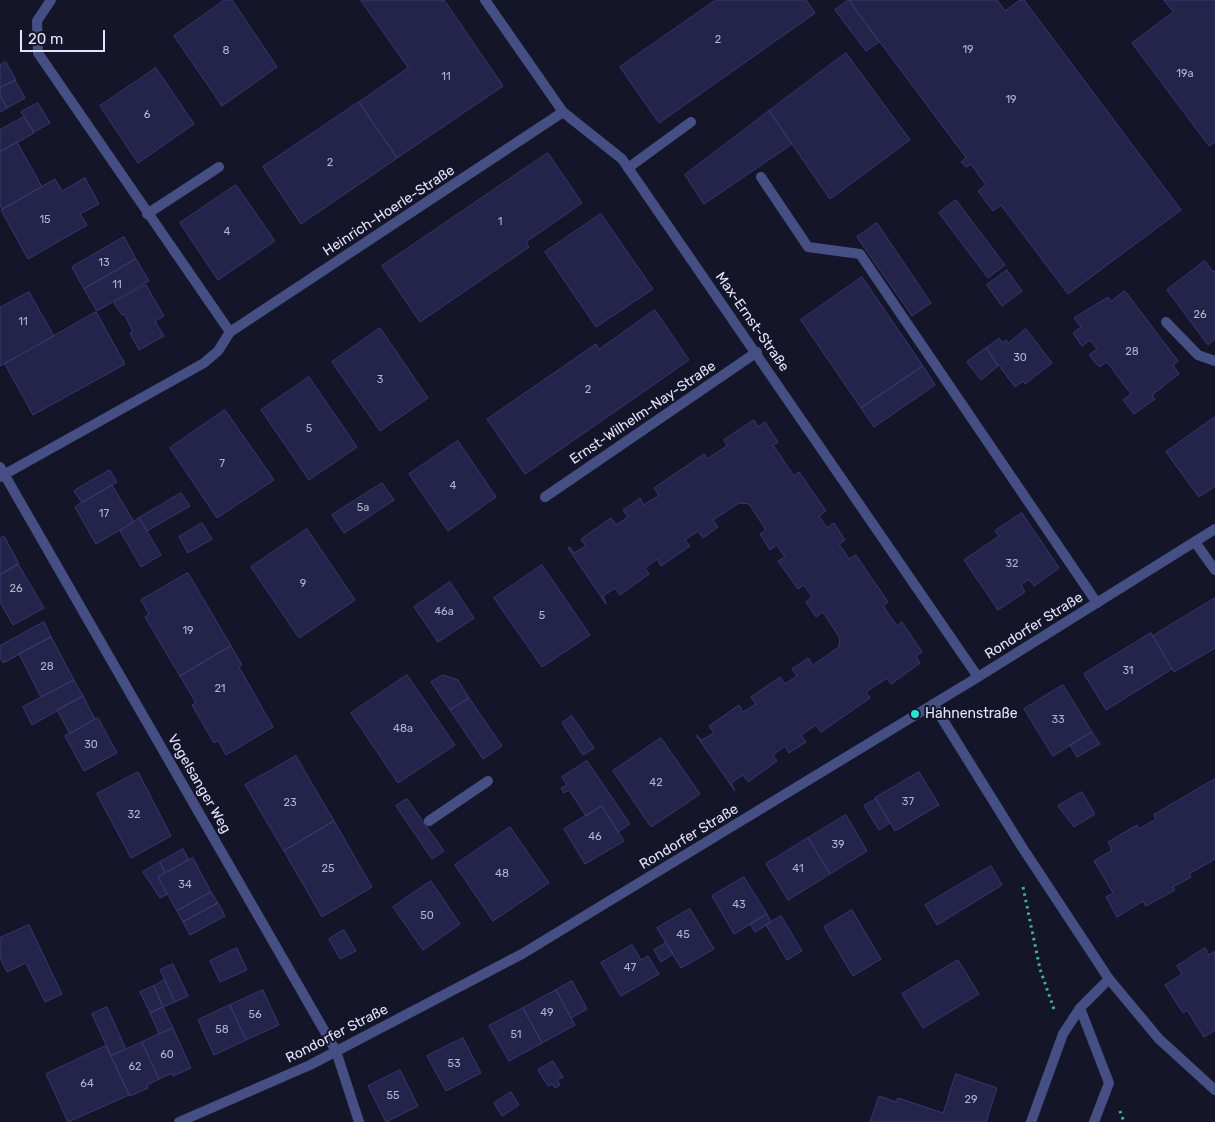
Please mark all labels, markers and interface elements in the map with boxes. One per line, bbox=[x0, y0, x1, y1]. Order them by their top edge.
scale bar bbox=[22, 20, 108, 52]
text: 20 m bbox=[28, 30, 63, 48]
house number: 2 bbox=[715, 33, 721, 47]
house number: 19 bbox=[962, 43, 974, 57]
house number: 8 bbox=[223, 44, 229, 58]
house number: 19a bbox=[1176, 67, 1194, 81]
house number: 11 bbox=[441, 70, 451, 84]
house number: 19 bbox=[1005, 93, 1017, 107]
house number: 6 bbox=[144, 108, 150, 122]
house number: 2 bbox=[327, 156, 333, 170]
street label: Heinrich-Hoerle-Straße bbox=[320, 162, 458, 260]
house number: 15 bbox=[39, 213, 51, 227]
house number: 1 bbox=[498, 215, 502, 229]
house number: 4 bbox=[224, 225, 230, 239]
house number: 13 bbox=[98, 256, 110, 270]
street label: Max-Ernst-Straße bbox=[712, 269, 792, 375]
house number: 11 bbox=[112, 278, 122, 292]
house number: 26 bbox=[1193, 308, 1207, 322]
house number: 11 bbox=[18, 315, 28, 329]
house number: 28 bbox=[1125, 345, 1139, 359]
house number: 30 bbox=[1013, 351, 1027, 365]
street label: Ernst-Wilhelm-Nay-Straße bbox=[567, 358, 719, 468]
house number: 3 bbox=[377, 373, 383, 387]
house number: 2 bbox=[585, 383, 591, 397]
house number: 5 bbox=[306, 422, 312, 436]
house number: 7 bbox=[219, 457, 225, 471]
house number: 4 bbox=[450, 479, 456, 493]
house number: 5a bbox=[357, 501, 369, 515]
house number: 17 bbox=[99, 507, 109, 521]
house number: 32 bbox=[1005, 557, 1019, 571]
house number: 9 bbox=[300, 577, 306, 591]
house number: 26 bbox=[9, 582, 23, 596]
street label: Rondorfer Straße bbox=[982, 589, 1086, 663]
house number: 46a bbox=[434, 605, 454, 619]
house number: 5 bbox=[539, 609, 545, 623]
house number: 19 bbox=[182, 624, 194, 638]
house number: 28 bbox=[40, 660, 54, 674]
house number: 31 bbox=[1122, 664, 1134, 678]
house number: 21 bbox=[214, 682, 226, 696]
place label: Hahnenstraße bbox=[925, 706, 1018, 722]
marker: Hahnenstraße bbox=[909, 708, 921, 720]
house number: 33 bbox=[1051, 713, 1065, 727]
house number: 48a bbox=[393, 722, 413, 736]
street label: Vogelsanger Weg bbox=[164, 732, 234, 836]
house number: 30 bbox=[84, 738, 98, 752]
house number: 42 bbox=[649, 776, 663, 790]
house number: 37 bbox=[902, 795, 914, 809]
house number: 23 bbox=[283, 796, 297, 810]
street label: Rondorfer Straße bbox=[637, 801, 741, 873]
house number: 32 bbox=[127, 808, 141, 822]
house number: 46 bbox=[588, 830, 602, 844]
house number: 39 bbox=[831, 838, 845, 852]
house number: 25 bbox=[322, 862, 334, 876]
house number: 41 bbox=[792, 862, 804, 876]
house number: 48 bbox=[495, 867, 509, 881]
house number: 34 bbox=[178, 878, 192, 892]
house number: 43 bbox=[732, 898, 746, 912]
house number: 50 bbox=[420, 909, 434, 923]
house number: 45 bbox=[676, 928, 690, 942]
house number: 47 bbox=[624, 961, 636, 975]
street label: Rondorfer Straße bbox=[283, 1001, 391, 1067]
house number: 49 bbox=[540, 1006, 554, 1020]
house number: 56 bbox=[248, 1008, 262, 1022]
house number: 58 bbox=[215, 1023, 229, 1037]
house number: 51 bbox=[510, 1028, 522, 1042]
house number: 60 bbox=[160, 1048, 174, 1062]
house number: 53 bbox=[447, 1057, 461, 1071]
house number: 62 bbox=[128, 1060, 142, 1074]
house number: 64 bbox=[80, 1077, 94, 1091]
house number: 55 bbox=[386, 1089, 400, 1103]
house number: 29 bbox=[965, 1093, 977, 1107]

